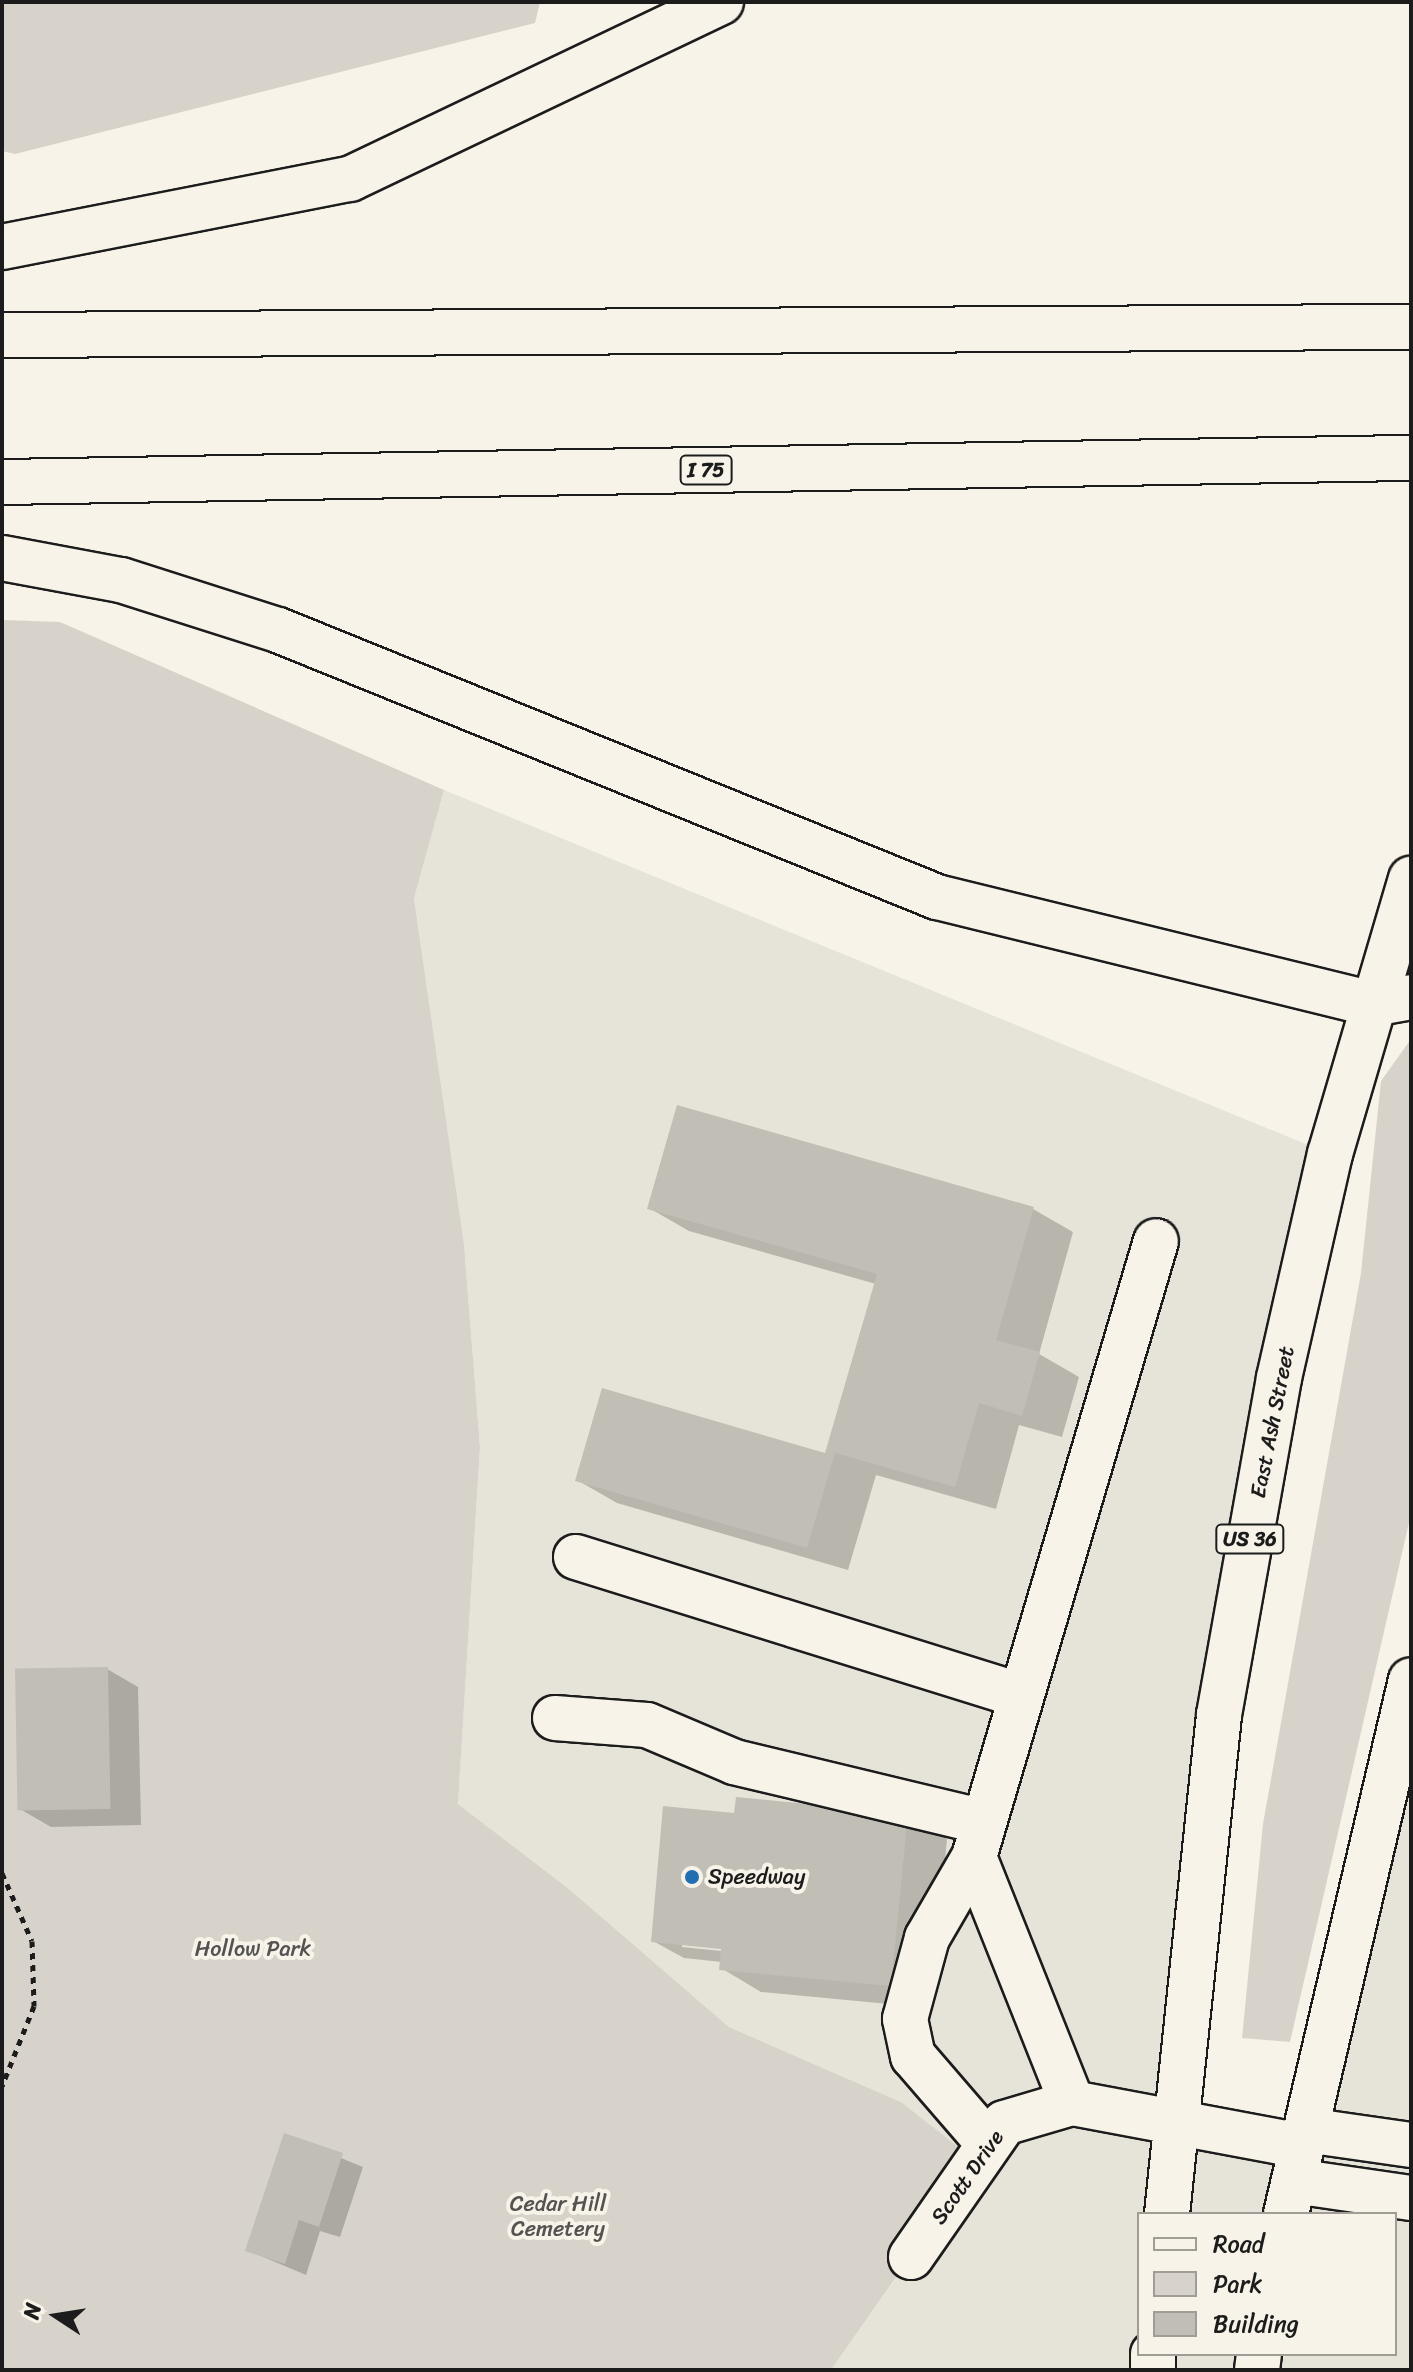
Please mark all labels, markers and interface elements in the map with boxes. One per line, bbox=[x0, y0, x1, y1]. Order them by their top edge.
road number: I 75 bbox=[678, 454, 734, 486]
street label: East Ash Street bbox=[1244, 1344, 1300, 1500]
road number: US 36 bbox=[1214, 1523, 1286, 1555]
place label: Speedway bbox=[708, 1864, 805, 1890]
marker: Speedway bbox=[683, 1868, 701, 1886]
park label: Hollow Park bbox=[195, 1936, 311, 1962]
street label: Scott Drive bbox=[925, 2125, 1009, 2229]
park label: Cedar Hill Cemetery bbox=[510, 2190, 606, 2242]
legend bbox=[1137, 2212, 1397, 2356]
text: Road bbox=[1213, 2223, 1264, 2265]
text: Park bbox=[1213, 2263, 1262, 2305]
north arrow bbox=[16, 2276, 96, 2356]
text: N bbox=[11, 2299, 53, 2322]
text: Building bbox=[1213, 2303, 1299, 2345]

